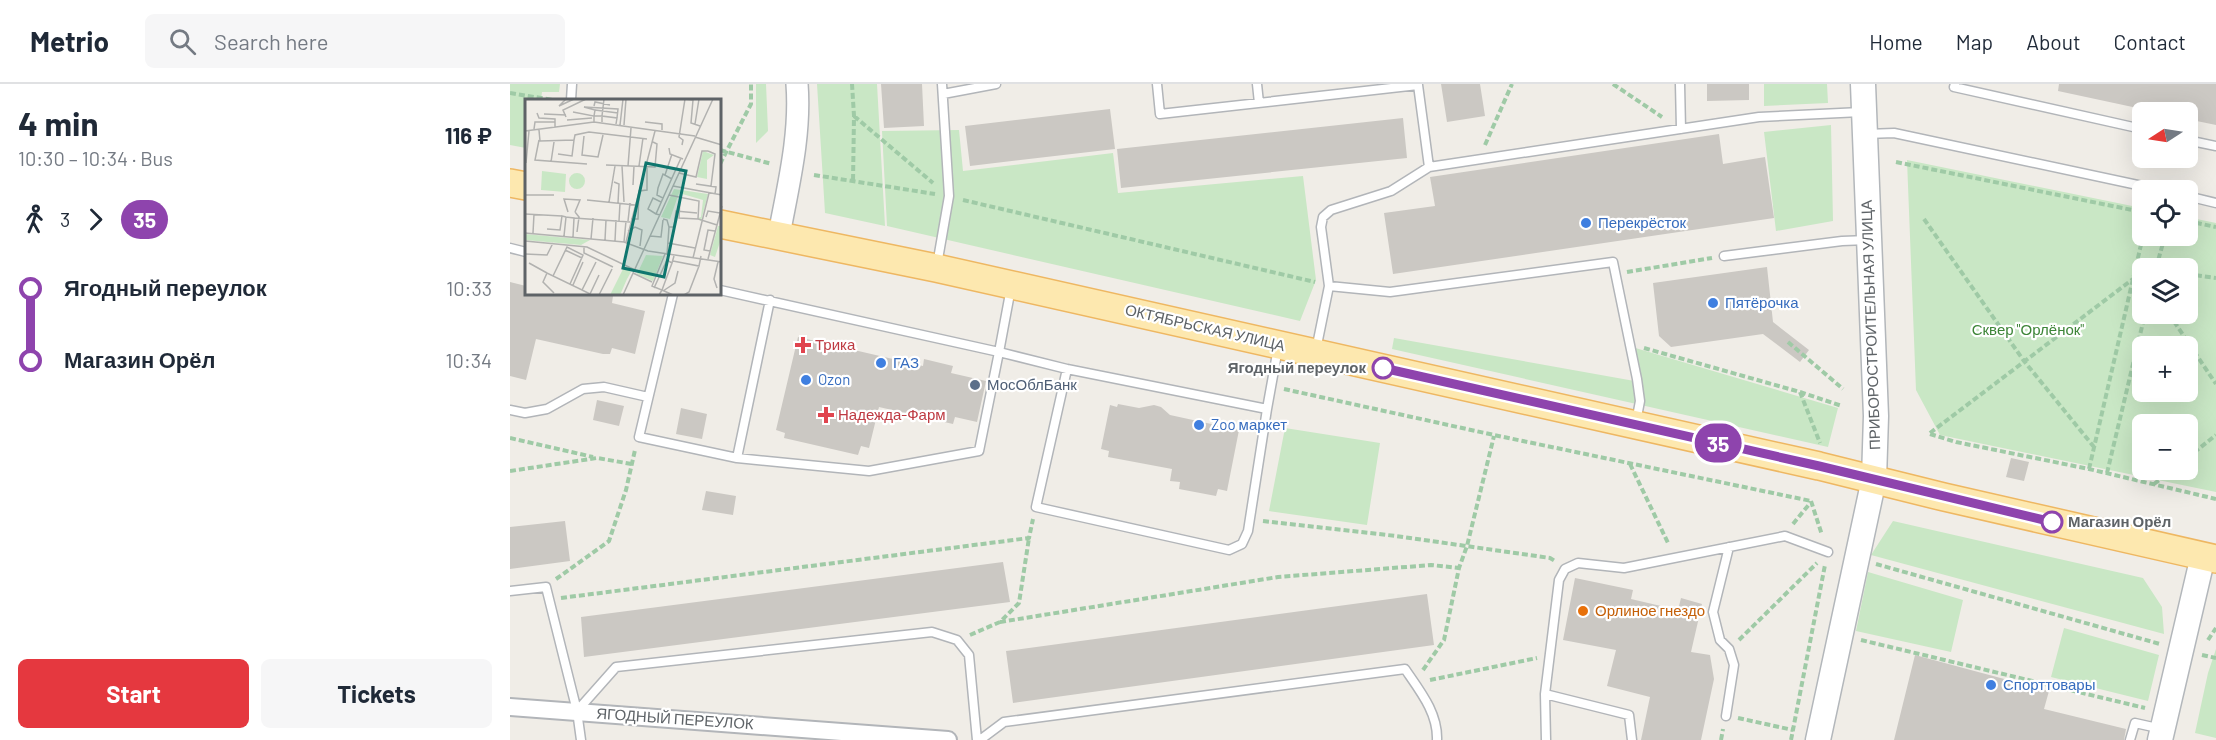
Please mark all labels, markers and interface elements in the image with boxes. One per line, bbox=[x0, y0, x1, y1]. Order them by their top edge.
search box bbox=[145, 14, 565, 68]
text: Metrio bbox=[30, 24, 109, 58]
icon: search bbox=[166, 25, 199, 58]
text: Search here bbox=[214, 28, 328, 54]
text: Home bbox=[1869, 29, 1923, 54]
text: Map bbox=[1956, 29, 1993, 54]
text: About bbox=[2026, 29, 2081, 54]
text: Contact bbox=[2114, 29, 2186, 54]
inset map bbox=[525, 99, 722, 296]
north arrow bbox=[2132, 102, 2198, 168]
map controls bbox=[2132, 102, 2198, 480]
text: 4 min bbox=[18, 103, 99, 143]
text: 116 ₽ bbox=[445, 122, 492, 148]
text: 10:30 – 10:34 · Bus bbox=[18, 146, 173, 170]
button: locate bbox=[2132, 180, 2198, 246]
street label: ПРИБОРОСТРОИТЕЛЬНАЯ УЛИЦА bbox=[1857, 200, 1883, 450]
icon: walk bbox=[18, 203, 51, 236]
icon: forward bbox=[79, 203, 112, 236]
text: 3 bbox=[60, 207, 70, 231]
text: 35 bbox=[133, 207, 156, 232]
place label: Перекрёсток bbox=[1598, 213, 1687, 231]
marker: Перекрёсток bbox=[1579, 216, 1593, 230]
button: layers bbox=[2132, 258, 2198, 324]
text: Ягодный переулок bbox=[64, 274, 267, 300]
text: 10:33 bbox=[446, 276, 492, 300]
place label: Пятёрочка bbox=[1725, 293, 1799, 311]
marker: Пятёрочка bbox=[1706, 296, 1720, 310]
street label: ОКТЯБРЬСКАЯ УЛИЦА bbox=[1123, 300, 1287, 354]
park label: Сквер "Орлёнок" bbox=[1972, 320, 2084, 338]
place label: Трика bbox=[815, 335, 856, 353]
button: + bbox=[2132, 336, 2198, 402]
marker: Трика bbox=[796, 338, 810, 352]
text: Магазин Орёл bbox=[64, 346, 215, 372]
text: 10:34 bbox=[446, 348, 492, 372]
place label: ГАЗ bbox=[893, 353, 919, 371]
marker: ГАЗ bbox=[874, 356, 888, 370]
marker: Ягодный переулок bbox=[1372, 357, 1394, 379]
place label: Ягодный переулок bbox=[1228, 358, 1366, 376]
place label: Ozon bbox=[818, 370, 850, 388]
marker: Ozon bbox=[799, 373, 813, 387]
place label: МосОблБанк bbox=[987, 375, 1077, 393]
marker: МосОблБанк bbox=[968, 378, 982, 392]
place label: Надежда-Фарм bbox=[838, 405, 946, 423]
marker: Надежда-Фарм bbox=[819, 408, 833, 422]
button: − bbox=[2132, 414, 2198, 480]
place label: Zoo маркет bbox=[1211, 415, 1287, 433]
marker: Zoo маркет bbox=[1192, 418, 1206, 432]
line badge: 35 bbox=[1691, 424, 1745, 462]
text: 35 bbox=[1707, 431, 1729, 456]
marker: Магазин Орёл bbox=[2041, 511, 2063, 533]
place label: Магазин Орёл bbox=[2068, 512, 2171, 530]
place label: Орлиное гнездо bbox=[1595, 601, 1705, 619]
marker: Орлиное гнездо bbox=[1576, 604, 1590, 618]
button: Start bbox=[18, 659, 249, 728]
button: Tickets bbox=[261, 659, 492, 728]
place label: Спорттовары bbox=[2003, 675, 2096, 693]
marker: Спорттовары bbox=[1984, 678, 1998, 692]
street label: ЯГОДНЫЙ ПЕРЕУЛОК bbox=[596, 704, 755, 732]

